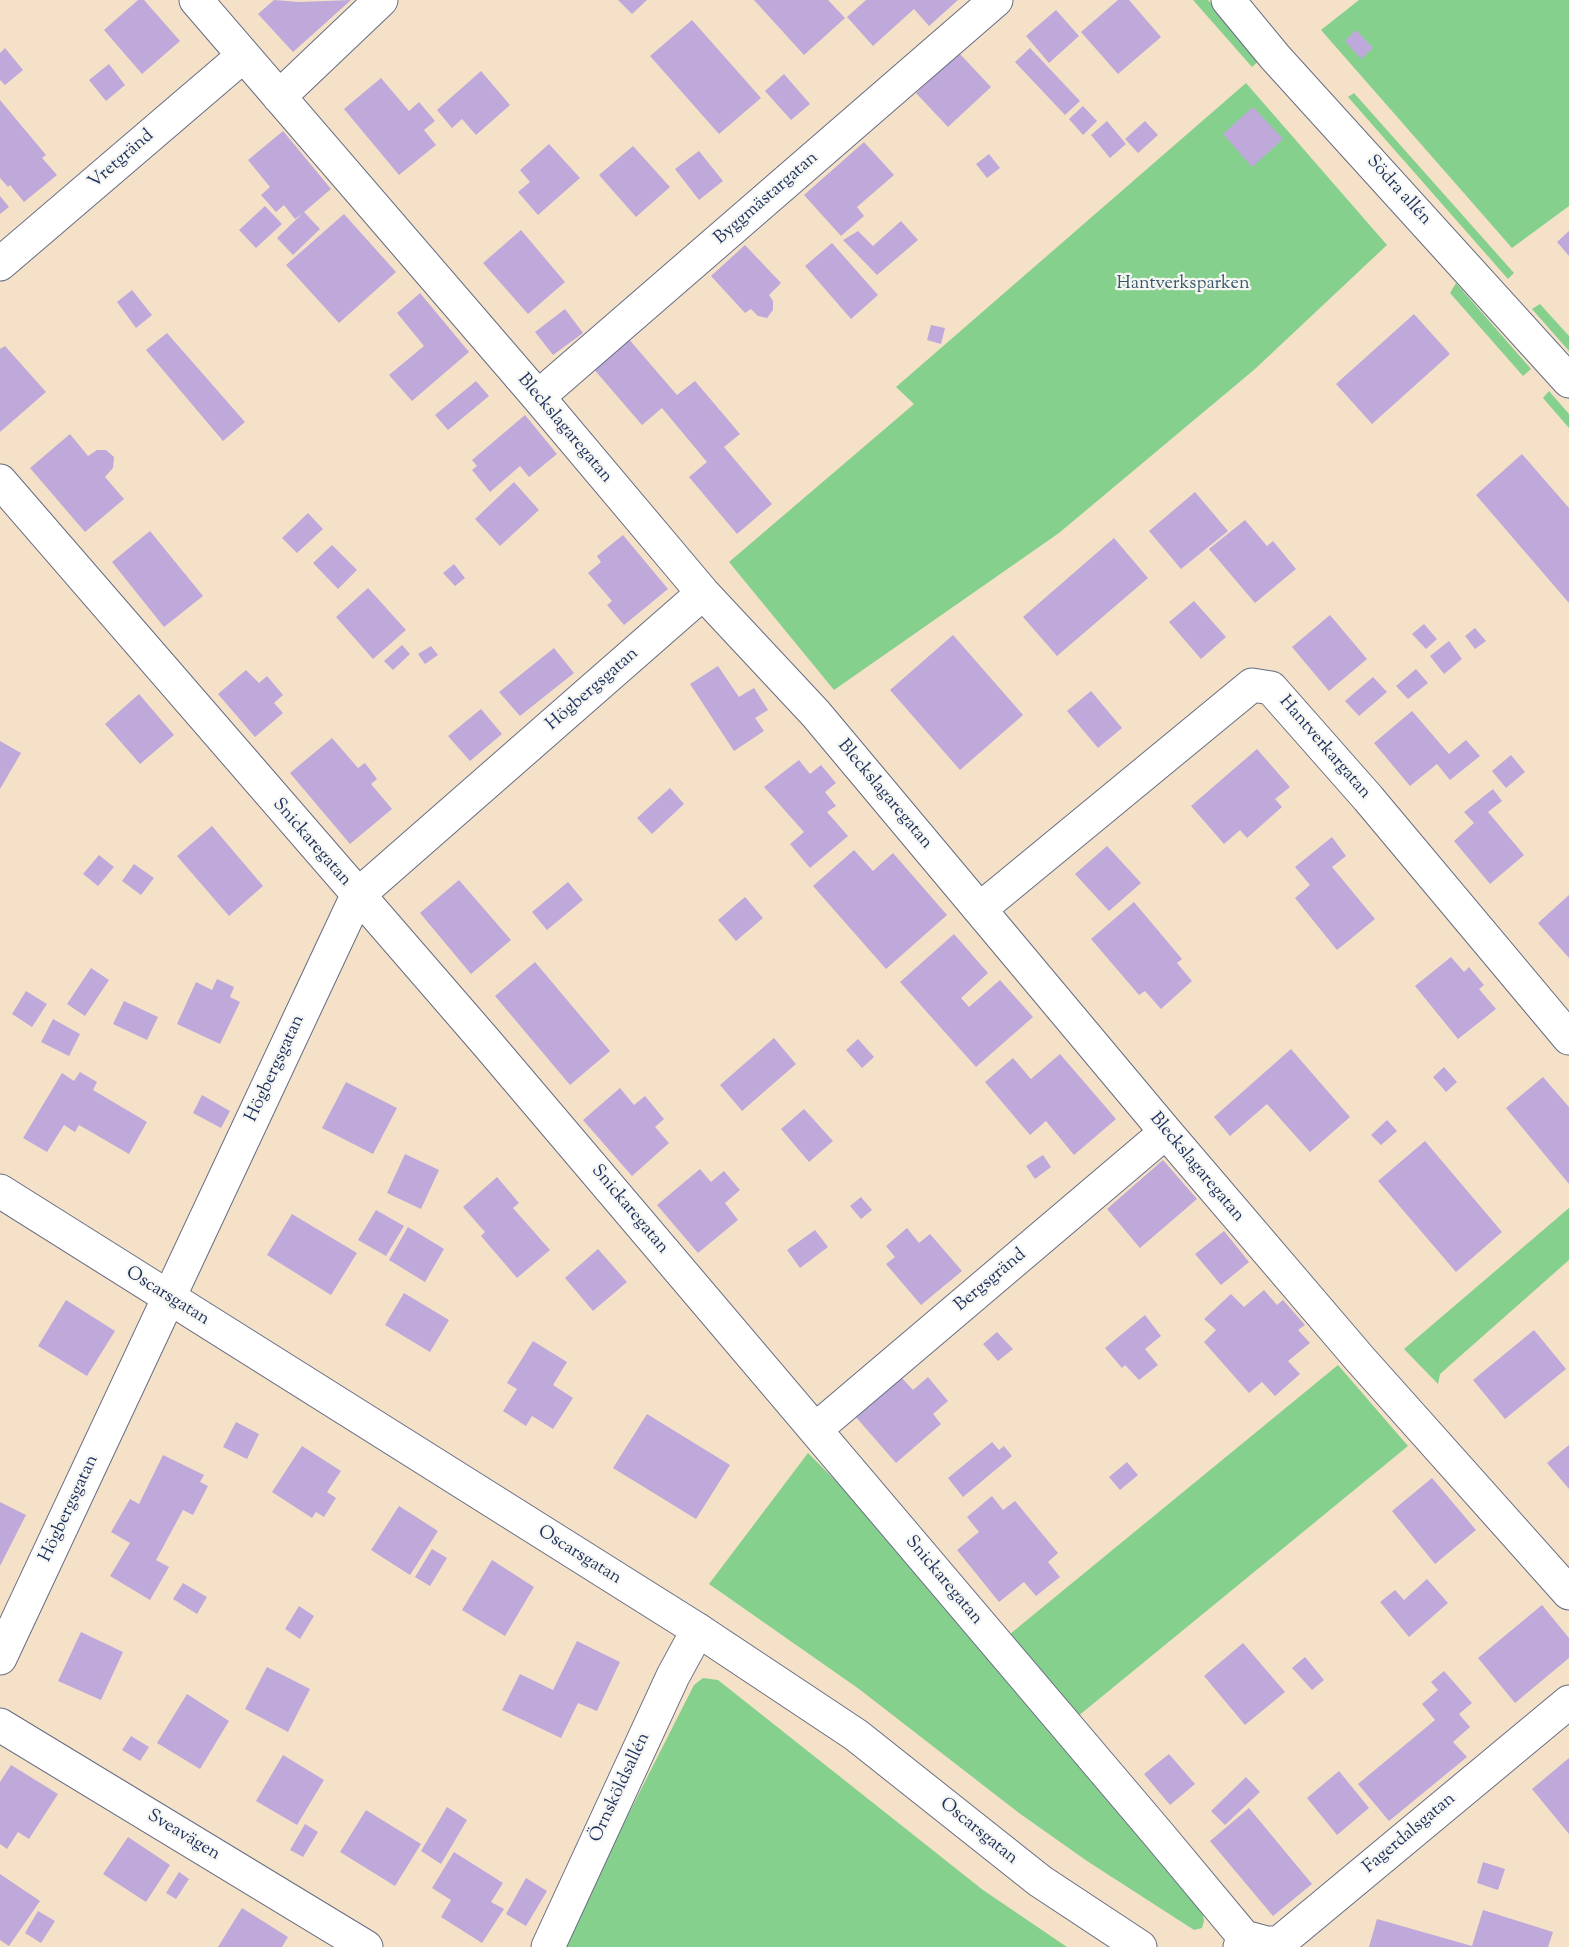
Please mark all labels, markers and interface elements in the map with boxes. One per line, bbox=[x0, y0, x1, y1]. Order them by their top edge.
street label: Vretgränd bbox=[85, 126, 159, 194]
street label: Byggmästargatan bbox=[711, 148, 823, 250]
street label: Södra allén bbox=[1361, 152, 1435, 230]
park label: Hantverksparken bbox=[1116, 274, 1250, 296]
street label: Bleckslagaregatan bbox=[512, 370, 616, 488]
street label: Högbergsgatan bbox=[542, 644, 644, 736]
street label: Hantverkargatan bbox=[1273, 692, 1375, 804]
street label: Bleckslagaregatan bbox=[832, 736, 936, 854]
street label: Snickaregatan bbox=[267, 795, 355, 891]
street label: Högbergsgatan bbox=[242, 1012, 310, 1126]
street label: Bleckslagaregatan bbox=[1144, 1109, 1248, 1227]
street label: Snickaregatan bbox=[586, 1161, 672, 1259]
street label: Bergsgränd bbox=[951, 1245, 1031, 1317]
street label: Oscarsgatan bbox=[121, 1263, 213, 1331]
street label: Högbergsgatan bbox=[36, 1452, 104, 1566]
street label: Oscarsgatan bbox=[533, 1522, 625, 1590]
street label: Snickaregatan bbox=[900, 1532, 986, 1630]
street label: Örnsköldsallén bbox=[586, 1730, 656, 1846]
street label: Fagerdalsgatan bbox=[1359, 1789, 1461, 1879]
street label: Oscarsgatan bbox=[935, 1794, 1021, 1870]
street label: Sveavägen bbox=[143, 1806, 223, 1866]

